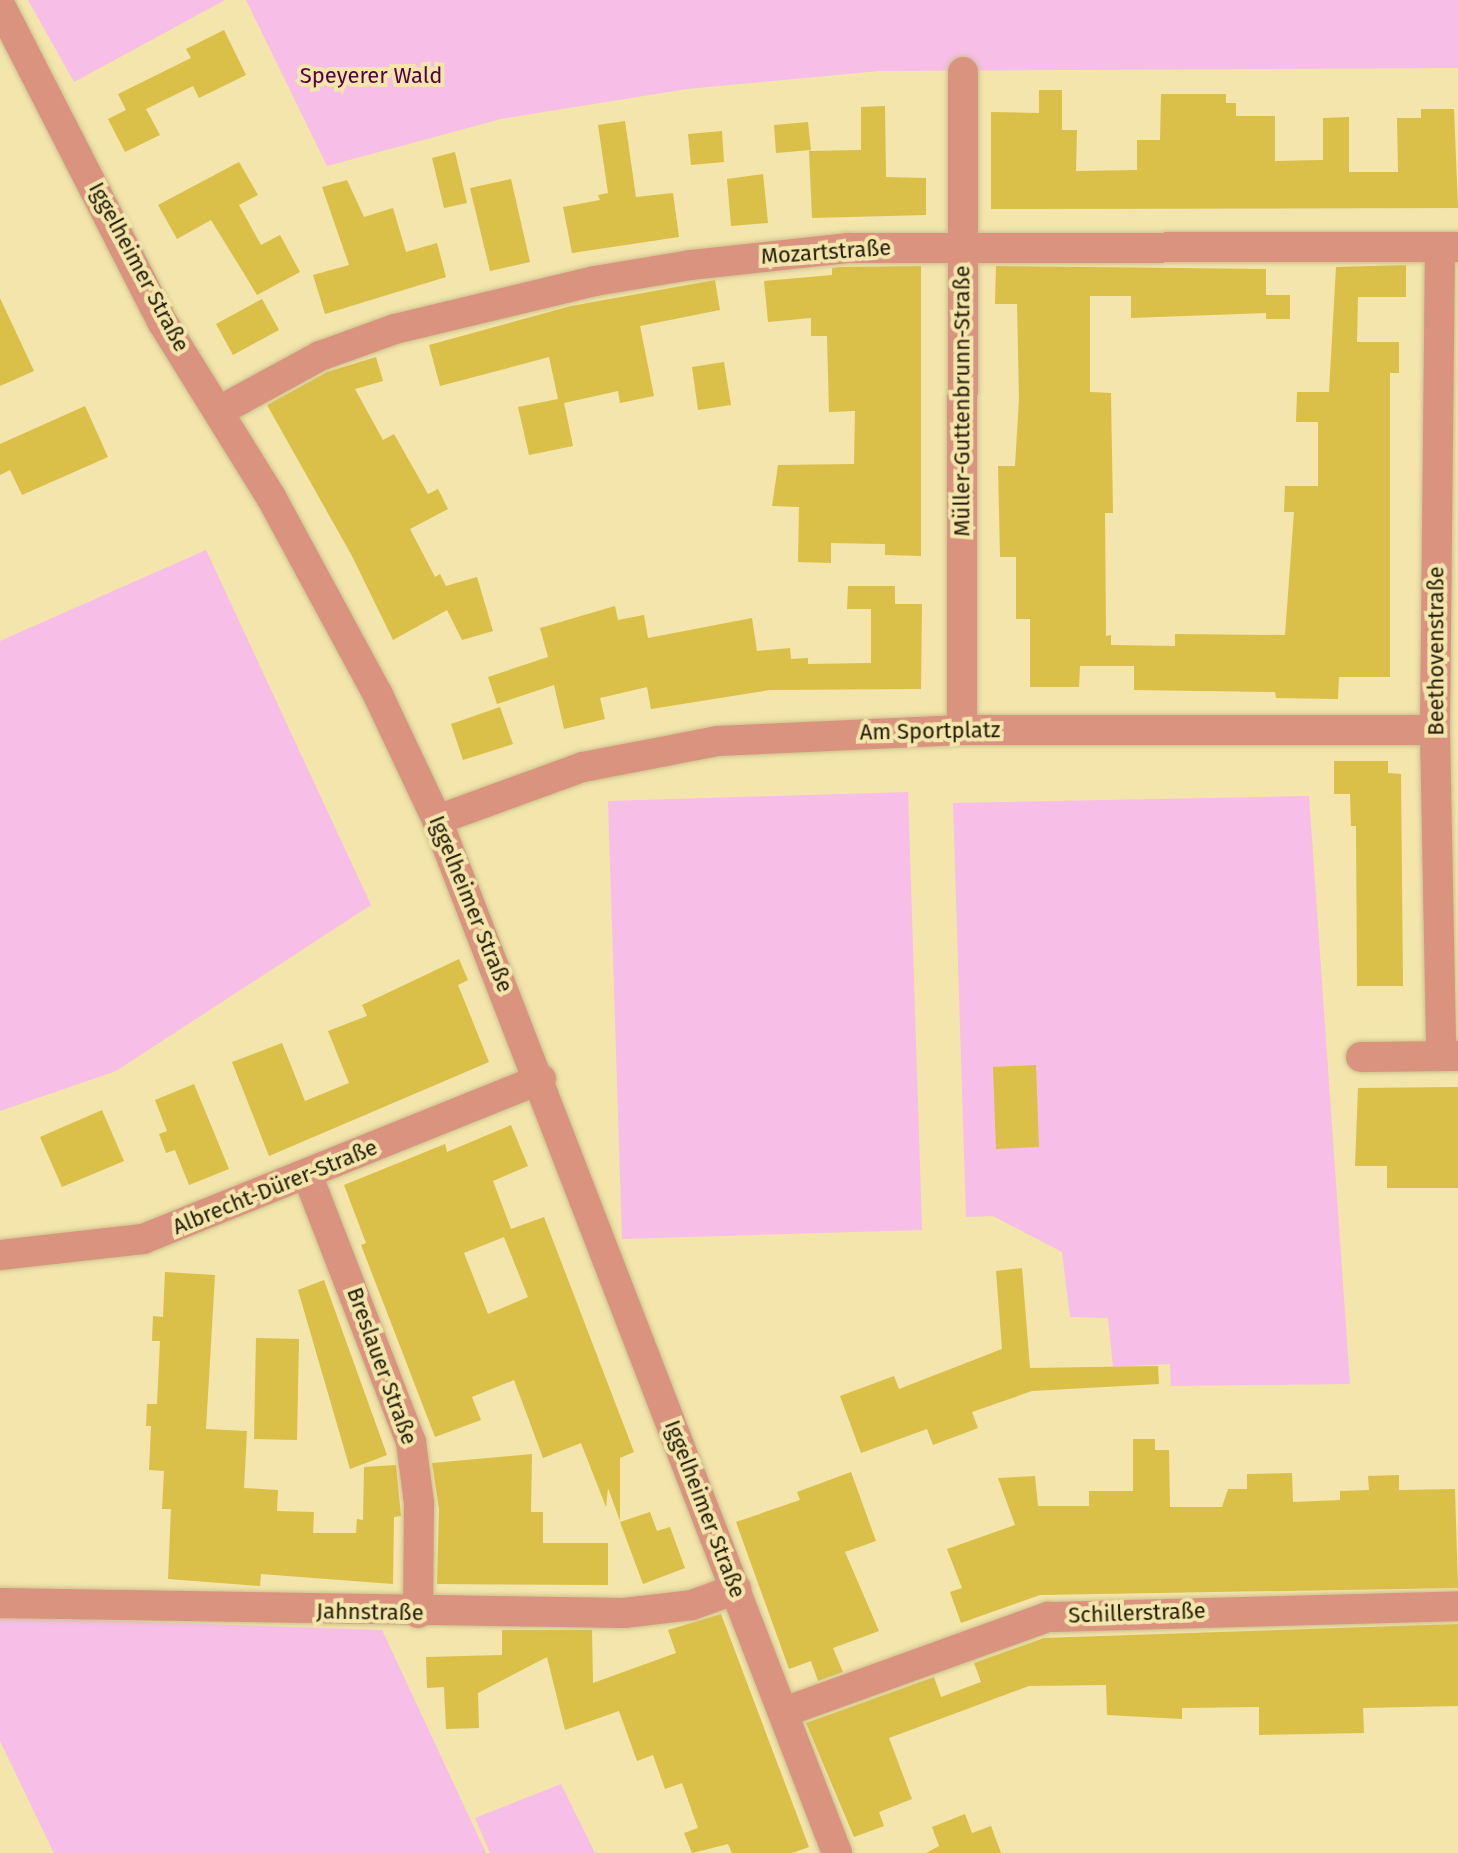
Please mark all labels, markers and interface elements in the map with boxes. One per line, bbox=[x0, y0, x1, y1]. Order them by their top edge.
park label: Speyerer Wald bbox=[300, 63, 442, 89]
street label: Iggelheimer Straße bbox=[83, 178, 195, 356]
street label: Mozartstraße bbox=[760, 234, 892, 270]
street label: Müller-Guttenbrunn-Straße bbox=[949, 265, 975, 537]
street label: Beethovenstraße bbox=[1423, 566, 1449, 736]
street label: Am Sportplatz bbox=[860, 717, 1000, 745]
street label: Iggelheimer Straße bbox=[423, 812, 519, 996]
street label: Albrecht-Dürer-Straße bbox=[169, 1134, 381, 1240]
street label: Breslauer Straße bbox=[341, 1284, 423, 1448]
street label: Iggelheimer Straße bbox=[659, 1416, 751, 1602]
street label: Schillerstraße bbox=[1068, 1597, 1206, 1629]
street label: Jahnstraße bbox=[316, 1598, 424, 1626]

